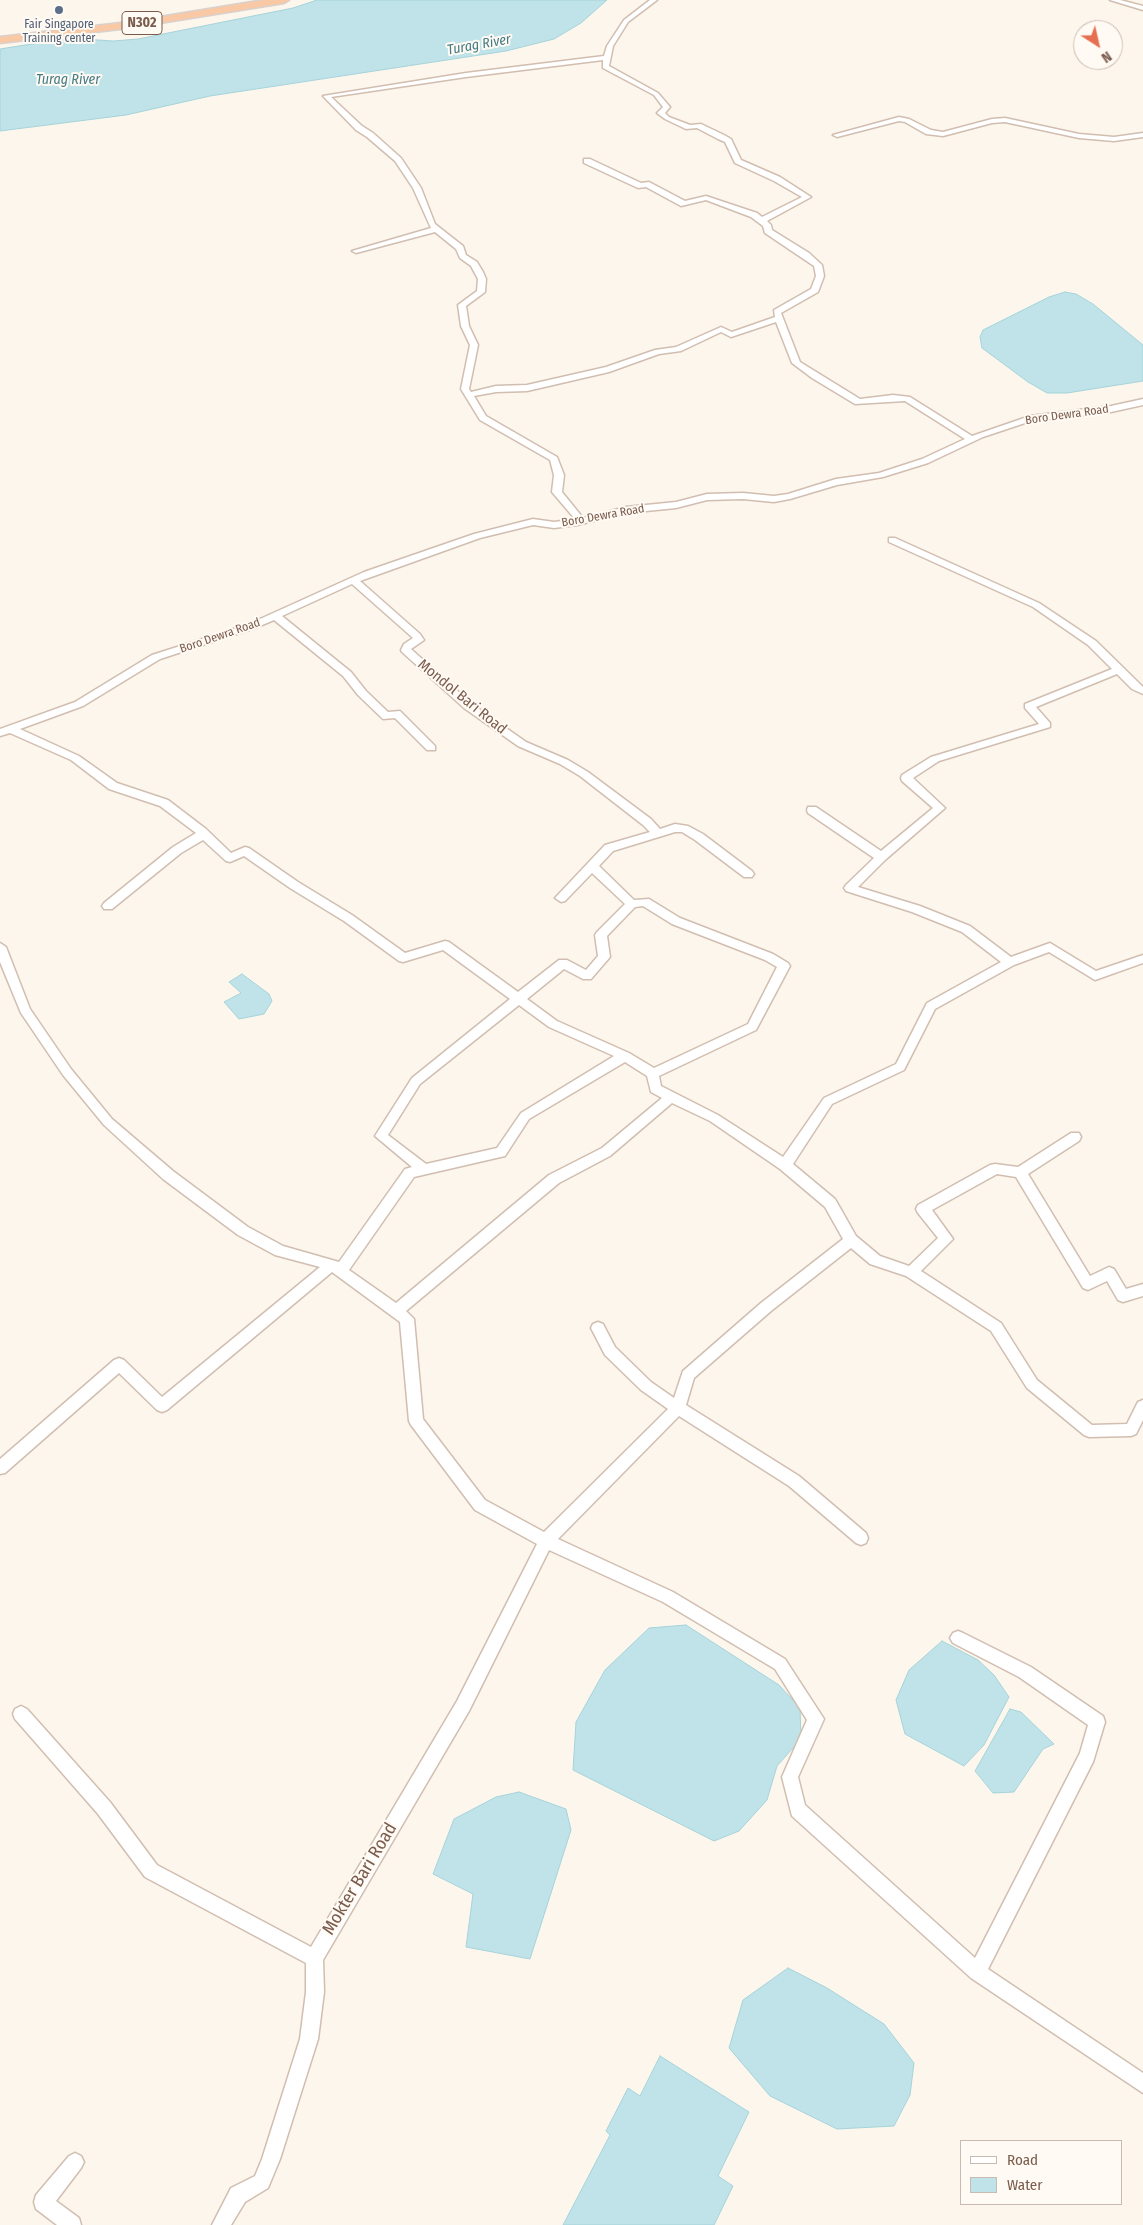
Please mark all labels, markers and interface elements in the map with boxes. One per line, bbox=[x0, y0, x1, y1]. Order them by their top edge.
marker: Fair Singapore Training center bbox=[53, 4, 65, 16]
road number: N302 bbox=[122, 12, 162, 34]
place label: Fair Singapore Training center bbox=[22, 18, 96, 46]
north arrow bbox=[1073, 20, 1123, 70]
water label: Turag River bbox=[446, 31, 512, 59]
text: N bbox=[1098, 48, 1115, 66]
water label: Turag River bbox=[36, 72, 100, 88]
street label: Boro Dewra Road bbox=[1024, 402, 1110, 428]
street label: Boro Dewra Road bbox=[560, 502, 646, 530]
street label: Boro Dewra Road bbox=[178, 616, 262, 656]
street label: Mondol Bari Road bbox=[414, 656, 510, 738]
street label: Mokter Bari Road bbox=[318, 1819, 402, 1939]
legend bbox=[960, 2140, 1123, 2205]
text: Road bbox=[1007, 2151, 1038, 2169]
text: Water bbox=[1007, 2176, 1042, 2194]

